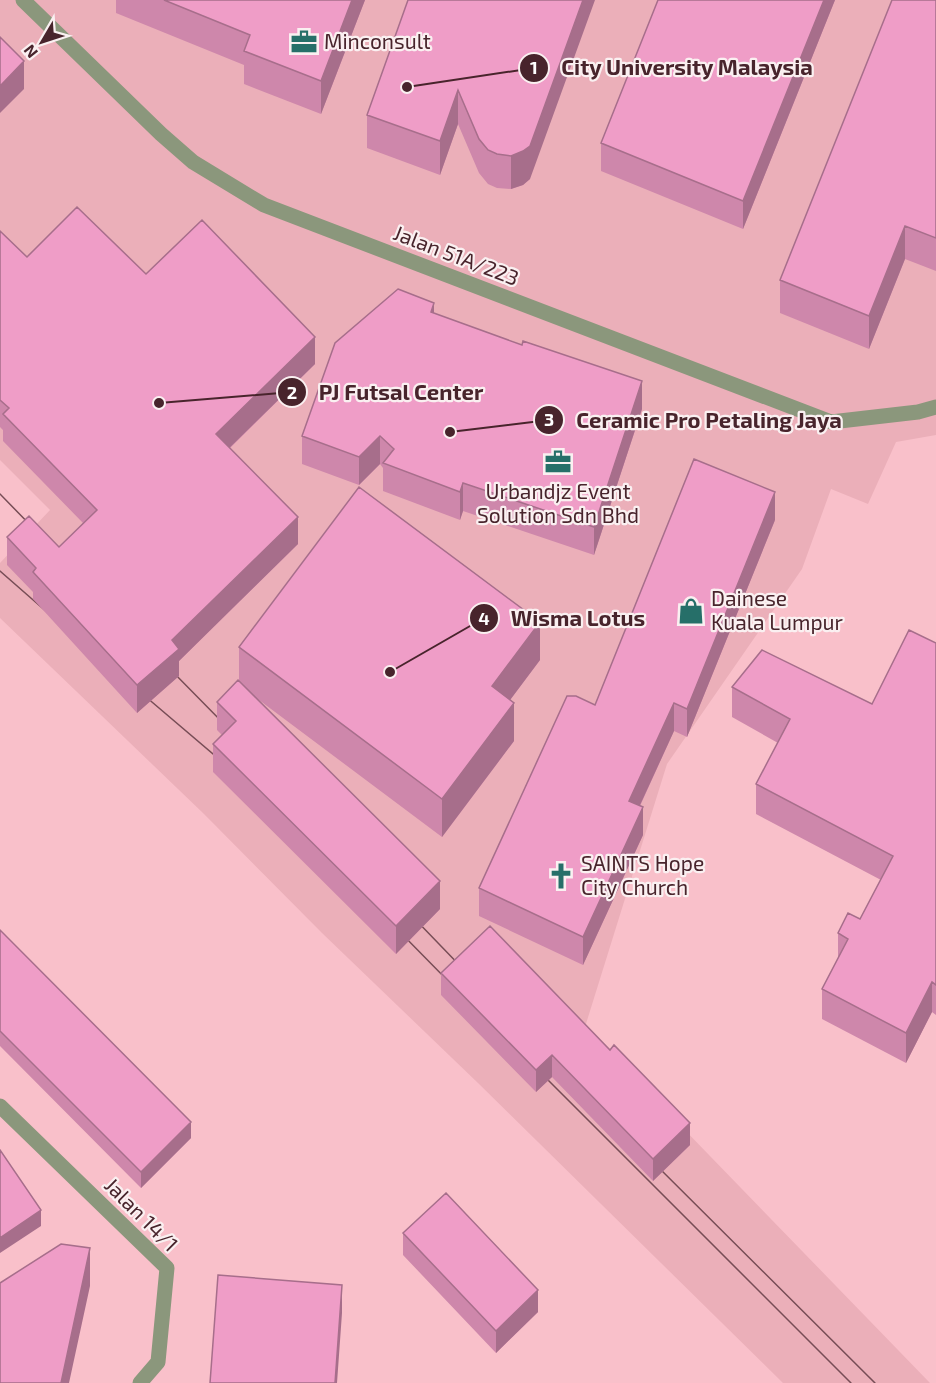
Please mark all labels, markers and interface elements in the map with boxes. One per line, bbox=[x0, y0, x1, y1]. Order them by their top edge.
north arrow bbox=[12, 12, 72, 72]
office icon: Minconsult bbox=[289, 27, 319, 57]
place label: Minconsult bbox=[324, 28, 431, 53]
text: N bbox=[19, 41, 41, 62]
callout: City University Malaysia bbox=[519, 48, 826, 88]
text: City University Malaysia bbox=[561, 53, 813, 80]
text: 1 bbox=[530, 56, 538, 78]
street label: Jalan 51A/223 bbox=[390, 219, 523, 290]
callout: PJ Futsal Center bbox=[277, 372, 496, 412]
text: PJ Futsal Center bbox=[319, 378, 484, 404]
text: 2 bbox=[287, 381, 297, 403]
callout: Ceramic Pro Petaling Jaya bbox=[534, 400, 854, 440]
text: Ceramic Pro Petaling Jaya bbox=[576, 406, 842, 433]
text: 3 bbox=[544, 408, 554, 430]
office icon: Urbandjz Event Solution Sdn Bhd bbox=[543, 447, 573, 477]
place label: Urbandjz Event Solution Sdn Bhd bbox=[477, 478, 639, 527]
place label: Dainese Kuala Lumpur bbox=[711, 585, 844, 634]
shop icon: Dainese Kuala Lumpur bbox=[676, 596, 706, 626]
callout: Wisma Lotus bbox=[469, 598, 658, 638]
text: Wisma Lotus bbox=[511, 604, 645, 630]
text: 4 bbox=[478, 607, 490, 629]
place label: SAINTS Hope City Church bbox=[581, 850, 704, 899]
church icon: SAINTS Hope City Church bbox=[546, 861, 576, 891]
street label: Jalan 14/1 bbox=[100, 1172, 184, 1256]

